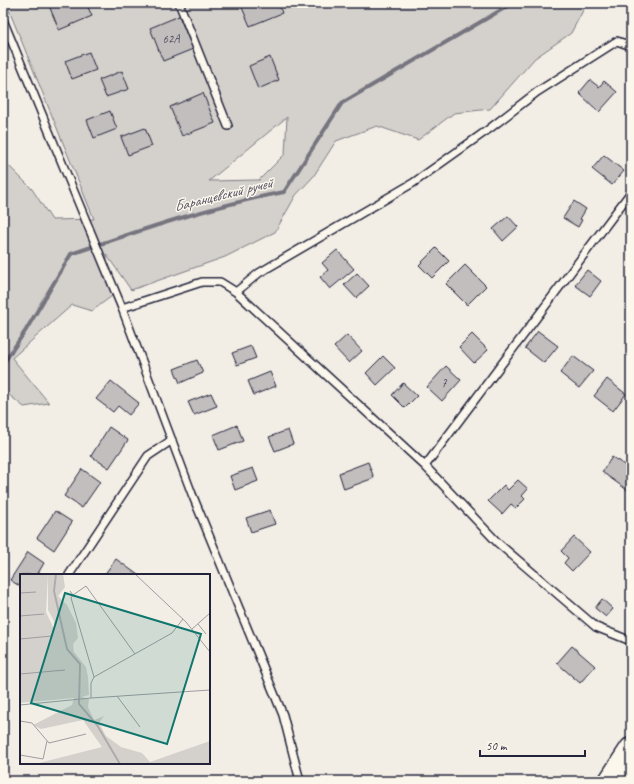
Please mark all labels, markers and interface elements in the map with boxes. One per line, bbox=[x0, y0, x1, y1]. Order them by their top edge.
house number: 62А bbox=[163, 31, 180, 47]
water label: Баранцевский ручей bbox=[172, 173, 277, 216]
house number: 7 bbox=[441, 375, 447, 391]
inset map bbox=[20, 574, 210, 764]
scale bar bbox=[480, 732, 585, 758]
text: 50 m bbox=[486, 738, 508, 754]

